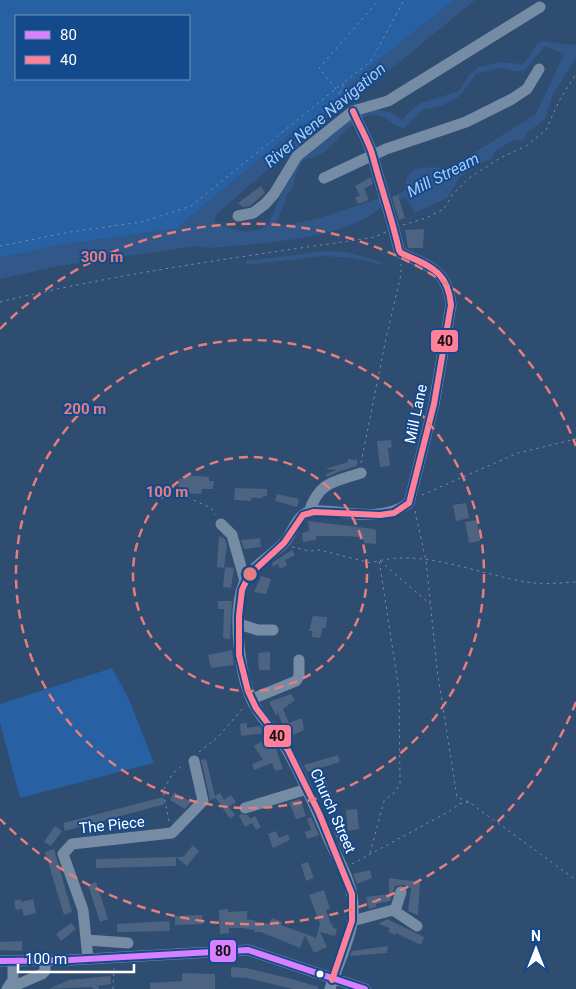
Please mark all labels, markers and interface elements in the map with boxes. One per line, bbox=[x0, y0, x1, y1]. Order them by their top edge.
legend bbox=[15, 15, 190, 80]
text: 80 bbox=[60, 26, 77, 44]
text: 40 bbox=[60, 51, 77, 69]
water label: River Nene Navigation bbox=[261, 59, 389, 171]
water label: Mill Stream bbox=[404, 149, 482, 201]
text: 300 m bbox=[81, 248, 123, 266]
line badge: 40 bbox=[430, 329, 459, 353]
text: 40 bbox=[437, 333, 453, 349]
street label: Mill Lane bbox=[401, 383, 431, 445]
text: 200 m bbox=[64, 400, 106, 418]
text: 100 m bbox=[146, 483, 188, 501]
centre of rings bbox=[241, 565, 259, 583]
line badge: 40 bbox=[263, 724, 292, 748]
text: 40 bbox=[269, 728, 285, 744]
street label: Church Street bbox=[306, 766, 360, 856]
street label: The Piece bbox=[78, 813, 146, 837]
north arrow bbox=[511, 924, 561, 974]
text: N bbox=[531, 928, 541, 944]
line badge: 80 bbox=[209, 939, 237, 963]
scale bar bbox=[18, 942, 134, 974]
text: 80 bbox=[215, 943, 231, 959]
text: 100 m bbox=[25, 950, 67, 968]
unlabelled marker bbox=[315, 969, 325, 979]

